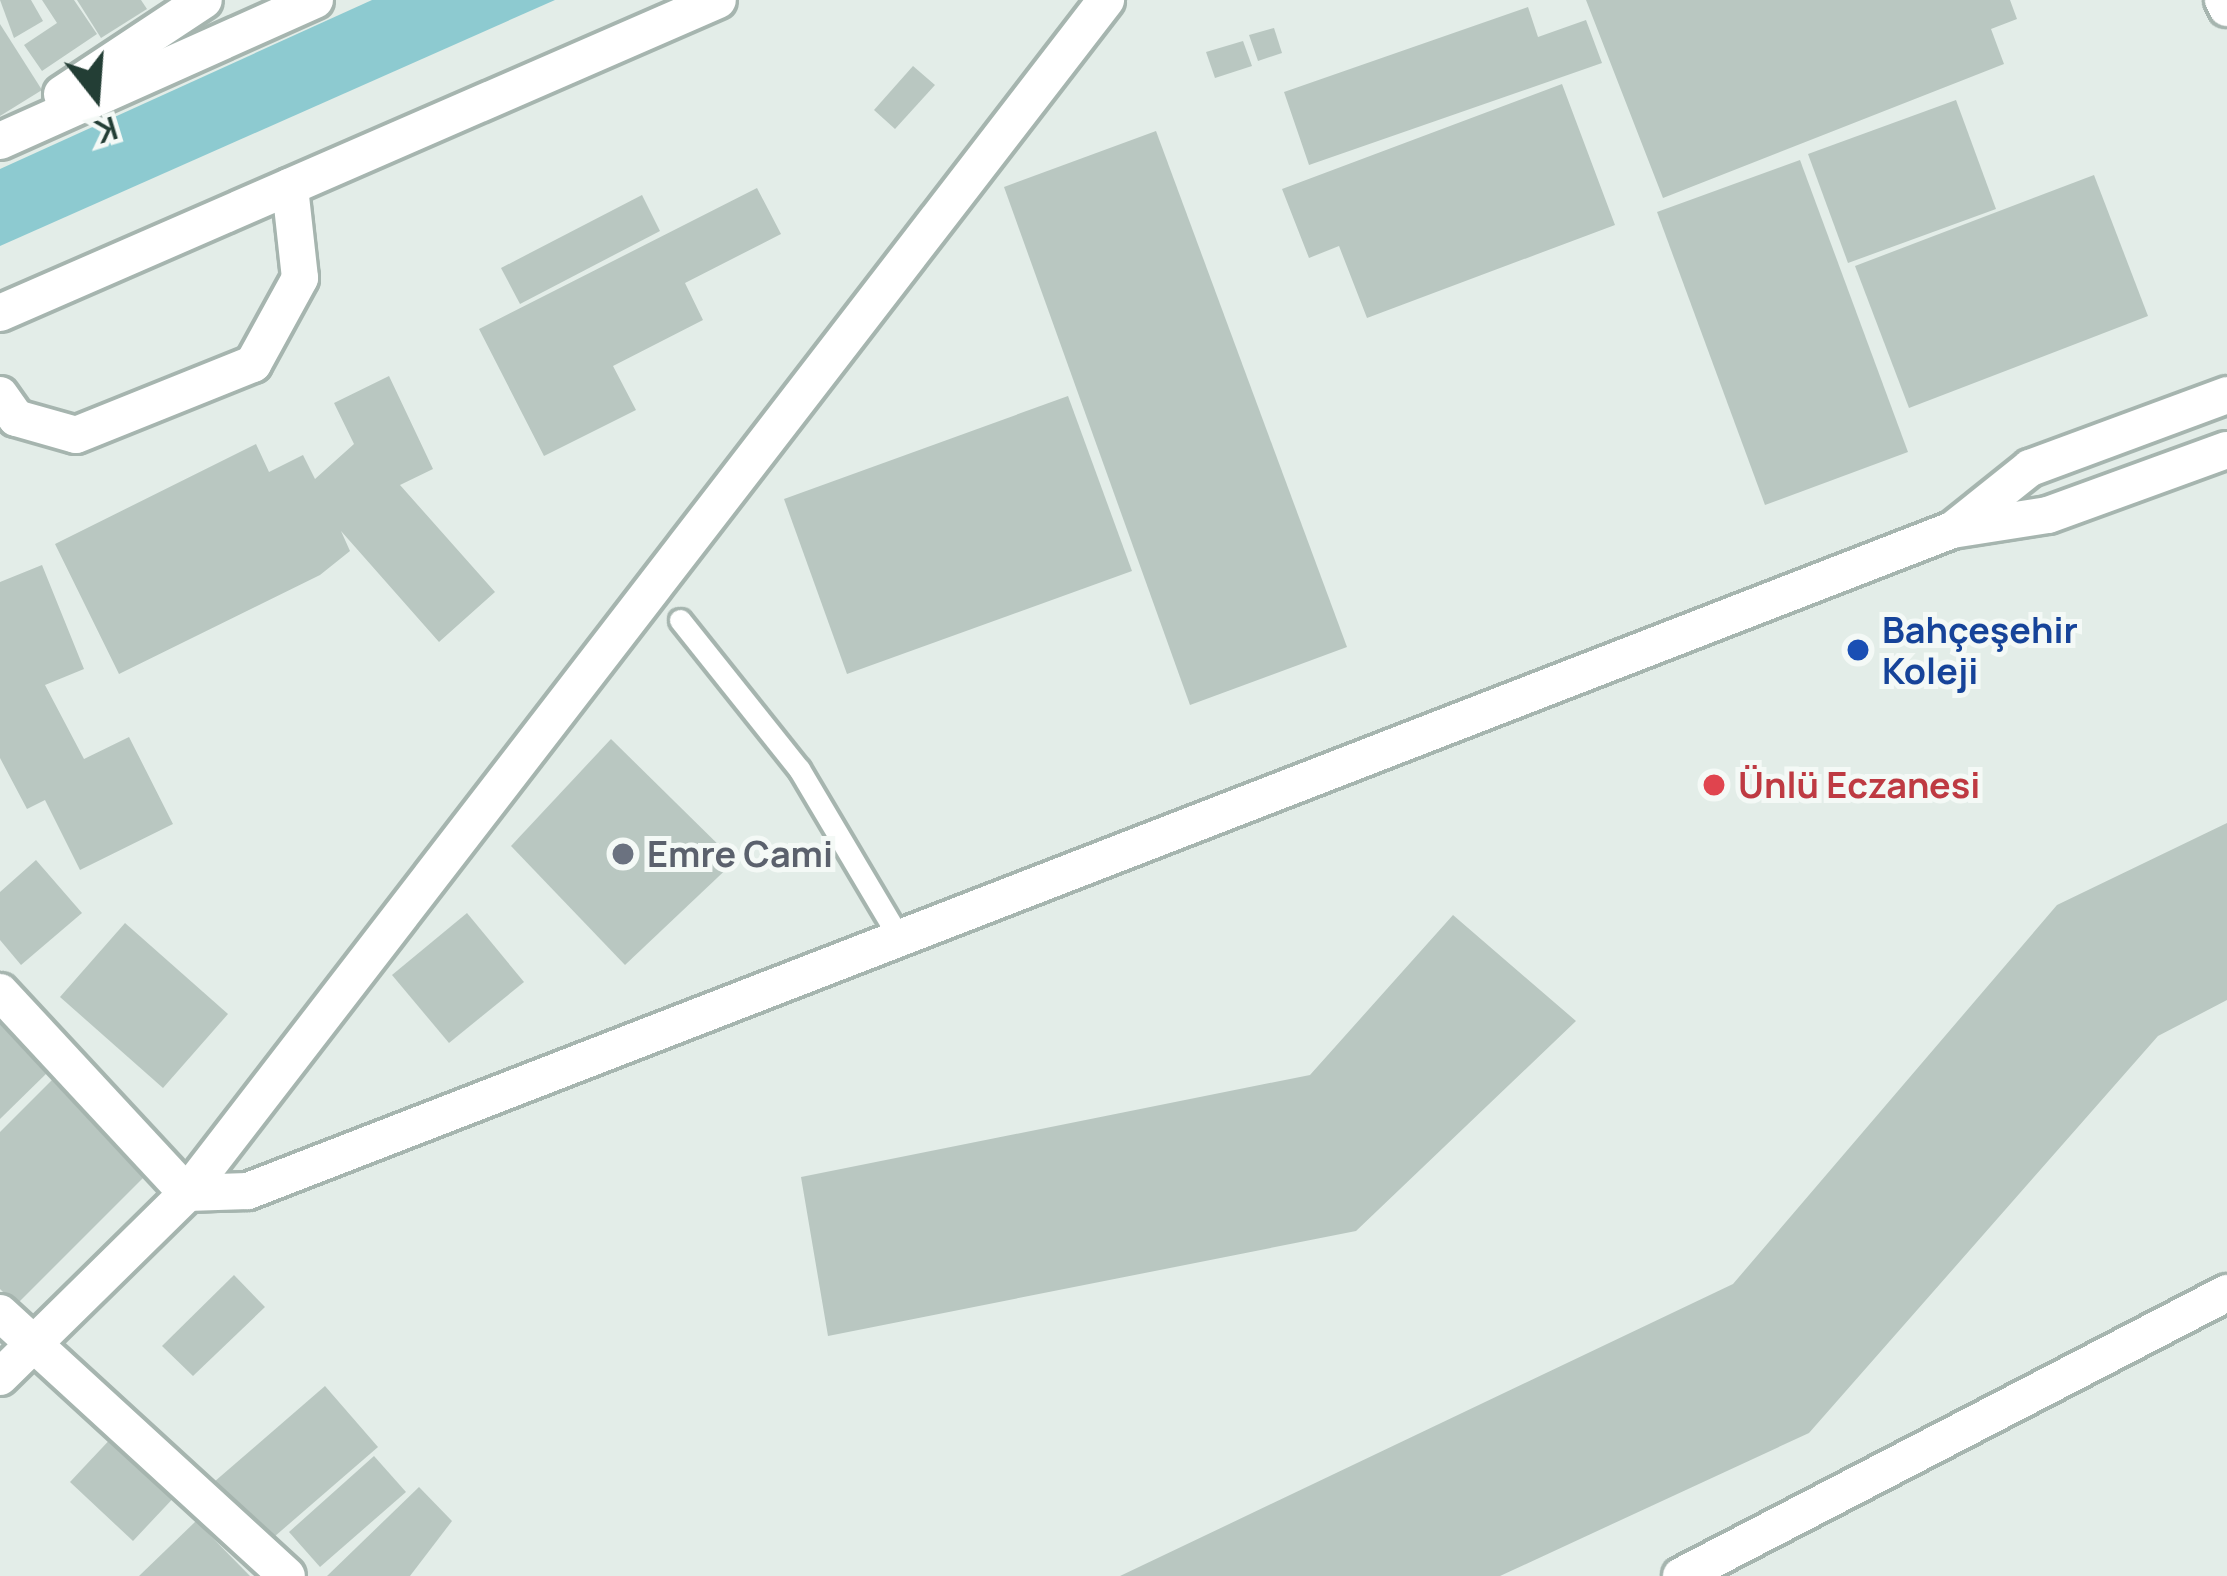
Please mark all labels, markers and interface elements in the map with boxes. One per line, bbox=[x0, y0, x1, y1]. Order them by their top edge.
north arrow bbox=[36, 36, 156, 156]
text: K bbox=[90, 106, 123, 156]
place label: Bahçeşehir Koleji bbox=[1882, 607, 2078, 692]
marker: Bahçeşehir Koleji bbox=[1845, 637, 1871, 663]
place label: Ünlü Eczanesi bbox=[1738, 763, 1980, 807]
marker: Ünlü Eczanesi bbox=[1701, 772, 1727, 798]
place label: Emre Cami bbox=[647, 832, 833, 876]
marker: Emre Cami bbox=[610, 841, 636, 867]

